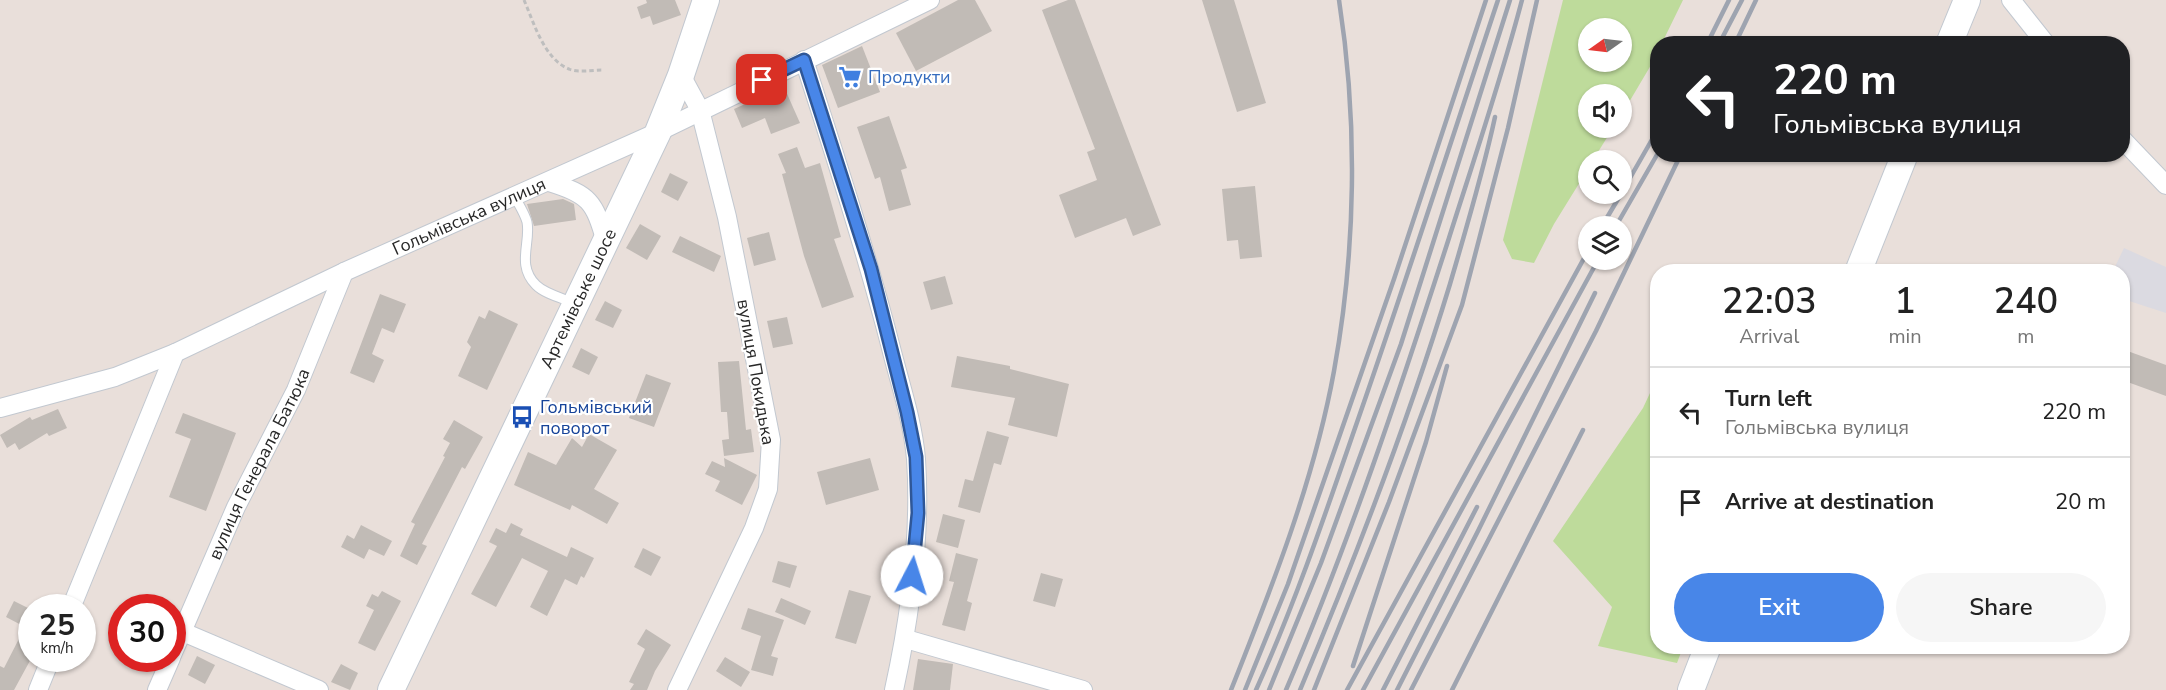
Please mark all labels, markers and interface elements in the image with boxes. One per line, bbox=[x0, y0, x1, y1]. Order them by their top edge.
north arrow bbox=[1578, 18, 1632, 72]
map controls bbox=[1578, 18, 1632, 270]
text: 220 m bbox=[1773, 52, 1897, 109]
pin bbox=[736, 54, 787, 105]
icon: left bbox=[1674, 60, 1752, 138]
icon: arrive bbox=[745, 63, 778, 96]
supermarket icon: Продукти bbox=[837, 64, 863, 90]
place label: Продукти bbox=[868, 65, 951, 89]
button: sound bbox=[1578, 84, 1632, 138]
text: Гольмівська вулиця bbox=[1773, 106, 2022, 143]
button: search bbox=[1578, 150, 1632, 204]
street label: Гольмівська вулиця bbox=[388, 172, 550, 261]
button: layers bbox=[1578, 216, 1632, 270]
street label: Артемівське шосе bbox=[535, 225, 622, 373]
text: 22:03 bbox=[1722, 277, 1817, 326]
text: 1 bbox=[1894, 277, 1916, 326]
text: 240 bbox=[1993, 277, 2058, 326]
street label: вулиця Покидька bbox=[731, 297, 781, 447]
text: Arrival bbox=[1739, 323, 1799, 350]
text: min bbox=[1889, 323, 1922, 350]
text: m bbox=[2017, 323, 2034, 350]
street label: вулиця Генерала Батюка bbox=[203, 365, 316, 563]
text: Turn left bbox=[1725, 384, 1812, 414]
place label: Гольмівський поворот bbox=[540, 395, 652, 440]
icon: left bbox=[1674, 396, 1707, 429]
text: 220 m bbox=[2042, 397, 2106, 427]
bus stop icon: Гольмівський поворот bbox=[509, 404, 535, 430]
text: Гольмівська вулиця bbox=[1725, 414, 1909, 441]
icon: arrive bbox=[1674, 486, 1707, 519]
text: Arrive at destination bbox=[1725, 487, 1934, 517]
text: 20 m bbox=[2055, 487, 2106, 517]
position arrow bbox=[880, 544, 944, 608]
button: Exit bbox=[1674, 573, 1884, 642]
button: Share bbox=[1896, 573, 2106, 642]
speed limit sign: 30 bbox=[108, 594, 186, 672]
text: 25 bbox=[39, 605, 75, 646]
text: km/h bbox=[40, 638, 74, 658]

